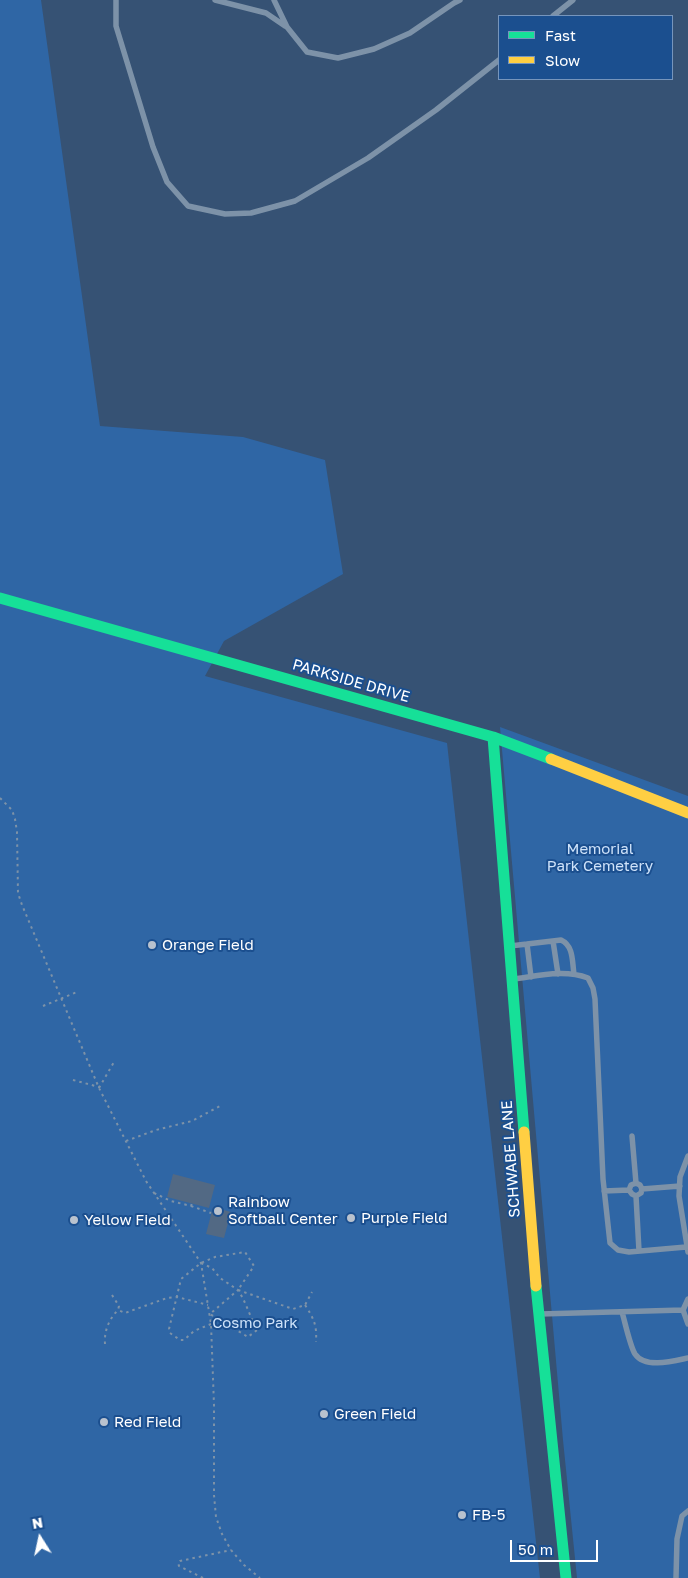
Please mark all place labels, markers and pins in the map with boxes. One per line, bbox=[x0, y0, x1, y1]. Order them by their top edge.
place label: Orange Field bbox=[162, 936, 254, 954]
marker: Orange Field bbox=[146, 939, 158, 951]
place label: Rainbow Softball Center bbox=[228, 1193, 338, 1228]
marker: Rainbow Softball Center bbox=[212, 1205, 224, 1217]
place label: Purple Field bbox=[361, 1209, 448, 1227]
place label: Yellow Field bbox=[84, 1211, 171, 1229]
marker: Purple Field bbox=[345, 1212, 357, 1224]
marker: Yellow Field bbox=[68, 1214, 80, 1226]
place label: Green Field bbox=[334, 1405, 416, 1423]
marker: Green Field bbox=[318, 1408, 330, 1420]
place label: Red Field bbox=[114, 1413, 181, 1431]
marker: Red Field bbox=[98, 1416, 110, 1428]
place label: FB-5 bbox=[472, 1506, 505, 1524]
marker: FB-5 bbox=[456, 1509, 468, 1521]

